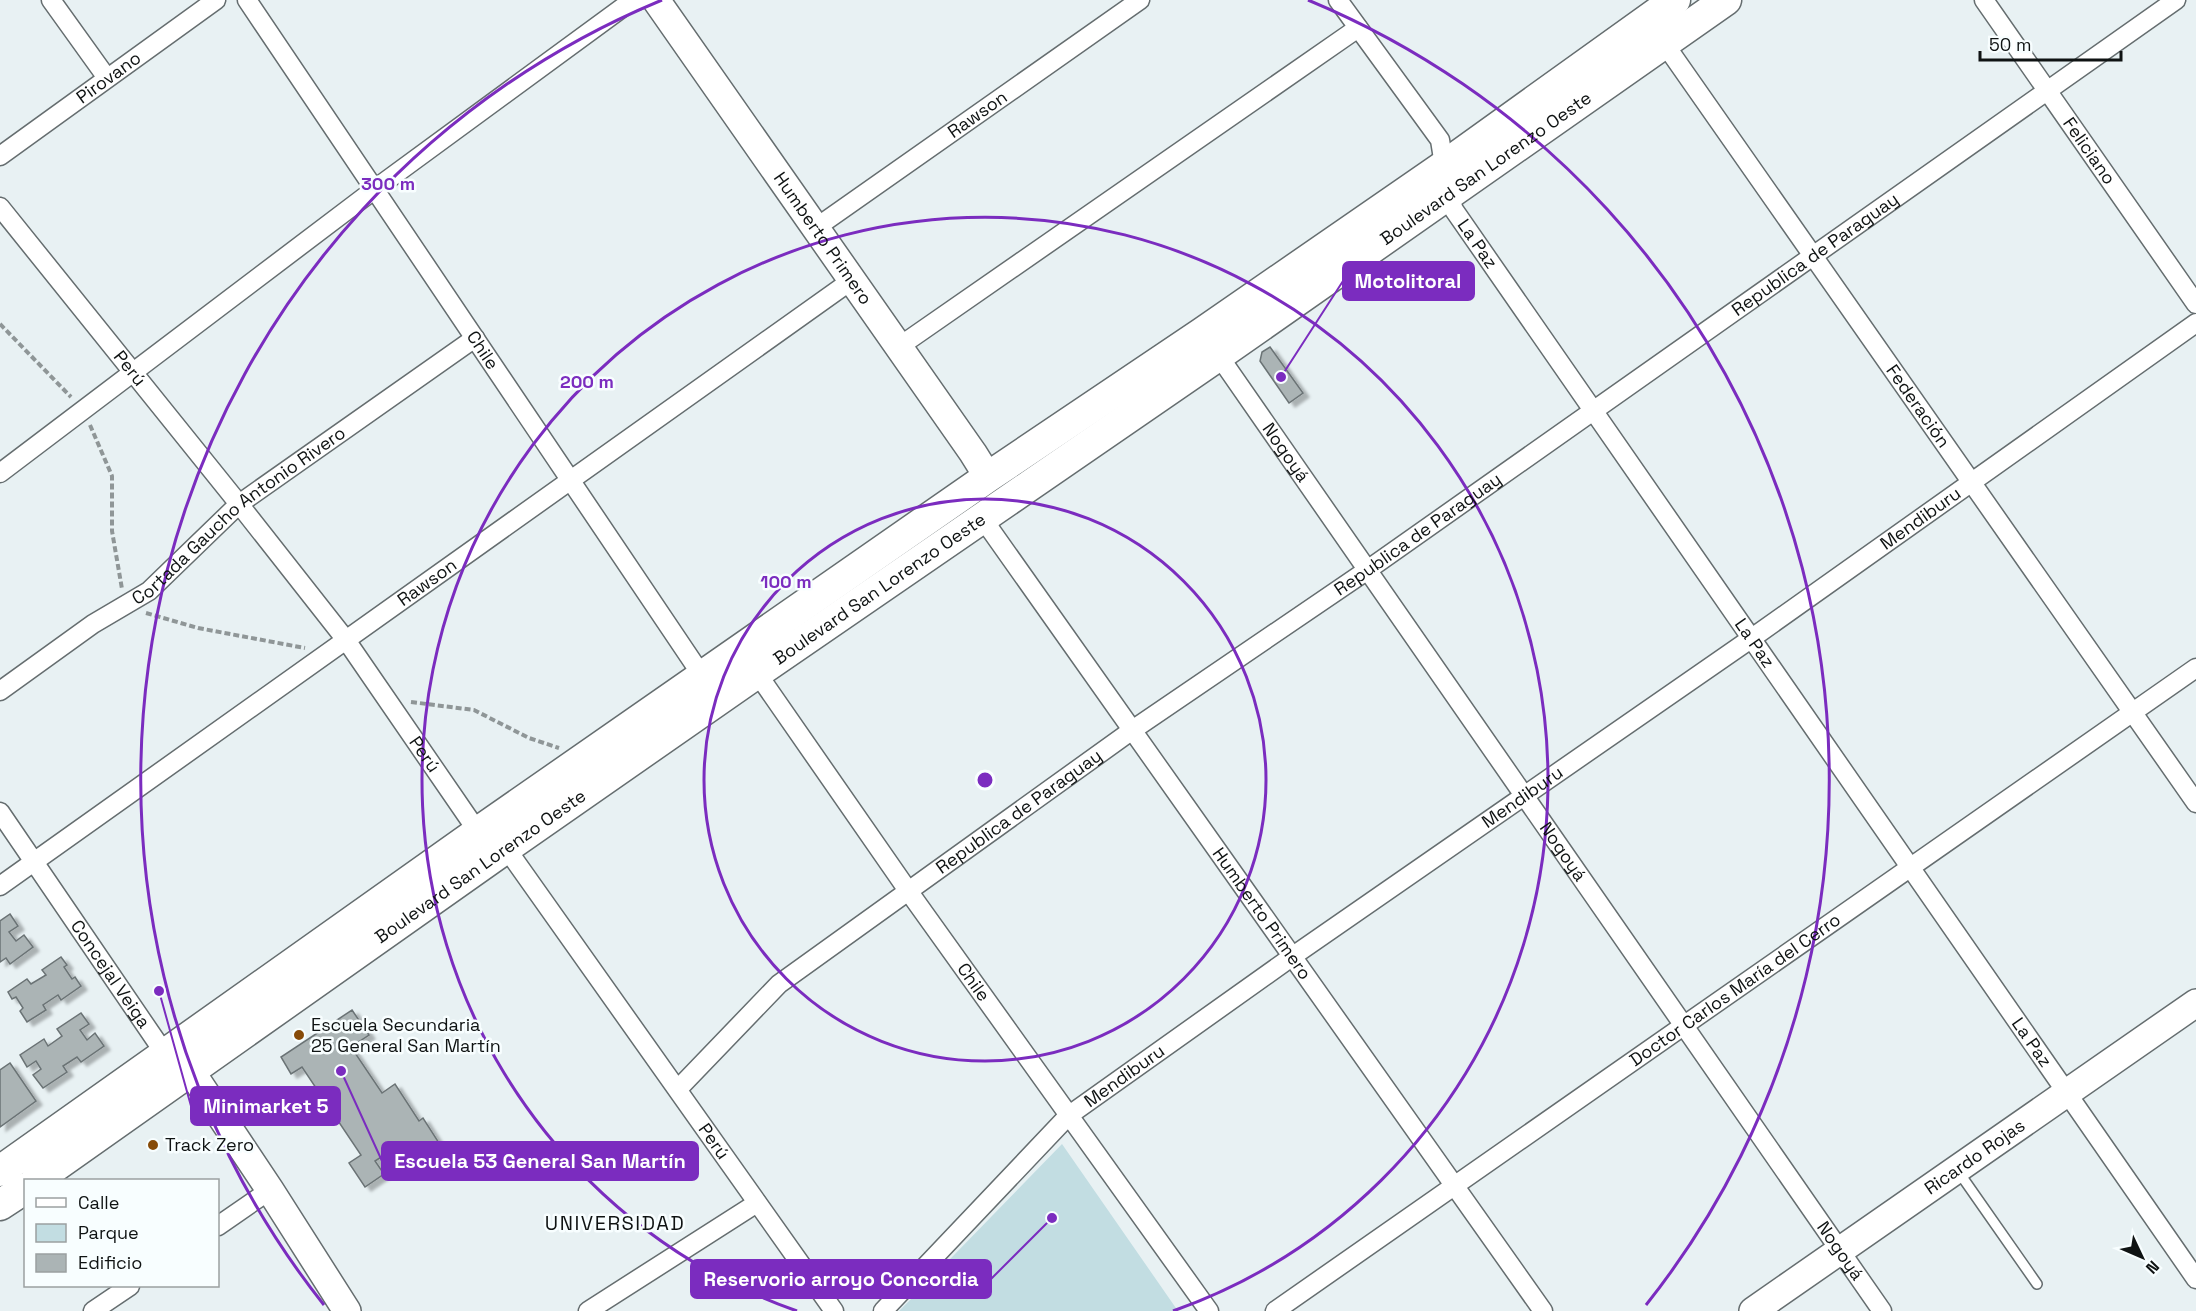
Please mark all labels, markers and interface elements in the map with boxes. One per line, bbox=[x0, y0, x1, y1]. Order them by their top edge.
scale bar bbox=[1980, 24, 2121, 62]
text: 50 m bbox=[1989, 33, 2031, 56]
street label: Pirovano bbox=[71, 46, 145, 108]
street label: Rawson bbox=[943, 85, 1011, 143]
street label: Boulevard San Lorenzo Oeste bbox=[1375, 86, 1596, 250]
street label: Feliciano bbox=[2058, 113, 2121, 189]
street label: Humberto Primero bbox=[769, 167, 878, 309]
text: 300 m bbox=[361, 172, 415, 195]
street label: Republica de Paraguay bbox=[1727, 187, 1903, 321]
street label: La Paz bbox=[1453, 214, 1503, 273]
callout: Motolitoral bbox=[1343, 262, 1474, 300]
text: Motolitoral bbox=[1355, 268, 1461, 294]
street label: Chile bbox=[462, 326, 504, 374]
street label: Perú bbox=[109, 346, 151, 390]
street label: Federación bbox=[1881, 360, 1956, 452]
text: 200 m bbox=[560, 370, 614, 393]
street label: Nogoyá bbox=[1258, 418, 1315, 486]
street label: Cortada Gaucho Antonio Rivero bbox=[127, 421, 350, 610]
street label: Republica de Paraguay bbox=[1329, 467, 1506, 600]
street label: Mendiburu bbox=[1875, 481, 1965, 554]
street label: Boulevard San Lorenzo Oeste bbox=[768, 507, 990, 670]
street label: Rawson bbox=[393, 553, 461, 611]
text: 100 m bbox=[760, 570, 812, 593]
street label: La Paz bbox=[1730, 614, 1780, 672]
street label: Perú bbox=[404, 731, 446, 777]
street label: Republica de Paraguay bbox=[931, 744, 1106, 879]
street label: Mendiburu bbox=[1477, 760, 1567, 833]
centre of rings bbox=[975, 770, 995, 790]
street label: Boulevard San Lorenzo Oeste bbox=[370, 784, 590, 948]
street label: Nogoyá bbox=[1535, 817, 1592, 886]
street label: Humberto Primero bbox=[1208, 843, 1317, 984]
street label: Doctor Carlos María del Cerro bbox=[1625, 908, 1845, 1071]
street label: Concejal Veiga bbox=[66, 915, 156, 1032]
street label: Chile bbox=[952, 958, 996, 1006]
place label: Escuela Secundaria 25 General San Martín bbox=[311, 1013, 501, 1057]
street label: La Paz bbox=[2007, 1013, 2057, 1071]
marker: Escuela Secundaria 25 General San Martín bbox=[292, 1028, 306, 1042]
street label: Mendiburu bbox=[1079, 1039, 1169, 1112]
callout: Minimarket 5 bbox=[191, 1087, 340, 1125]
text: Minimarket 5 bbox=[203, 1093, 329, 1119]
street label: Ricardo Rojas bbox=[1920, 1113, 2029, 1199]
street label: Perú bbox=[694, 1118, 735, 1164]
place label: Track Zero bbox=[165, 1133, 254, 1156]
marker: Track Zero bbox=[146, 1138, 160, 1152]
callout: Escuela 53 General San Martín bbox=[382, 1142, 698, 1180]
text: Escuela 53 General San Martín bbox=[394, 1148, 686, 1174]
legend bbox=[24, 1179, 219, 1287]
text: Calle bbox=[78, 1191, 119, 1214]
district label: UNIVERSIDAD bbox=[545, 1210, 685, 1236]
street label: Nogoyá bbox=[1812, 1216, 1869, 1285]
text: Parque bbox=[78, 1221, 139, 1244]
north arrow bbox=[2112, 1227, 2172, 1287]
text: Edificio bbox=[78, 1251, 142, 1274]
text: N bbox=[2141, 1256, 2164, 1278]
callout: Reservorio arroyo Concordia bbox=[691, 1260, 991, 1298]
text: Reservorio arroyo Concordia bbox=[703, 1266, 979, 1292]

